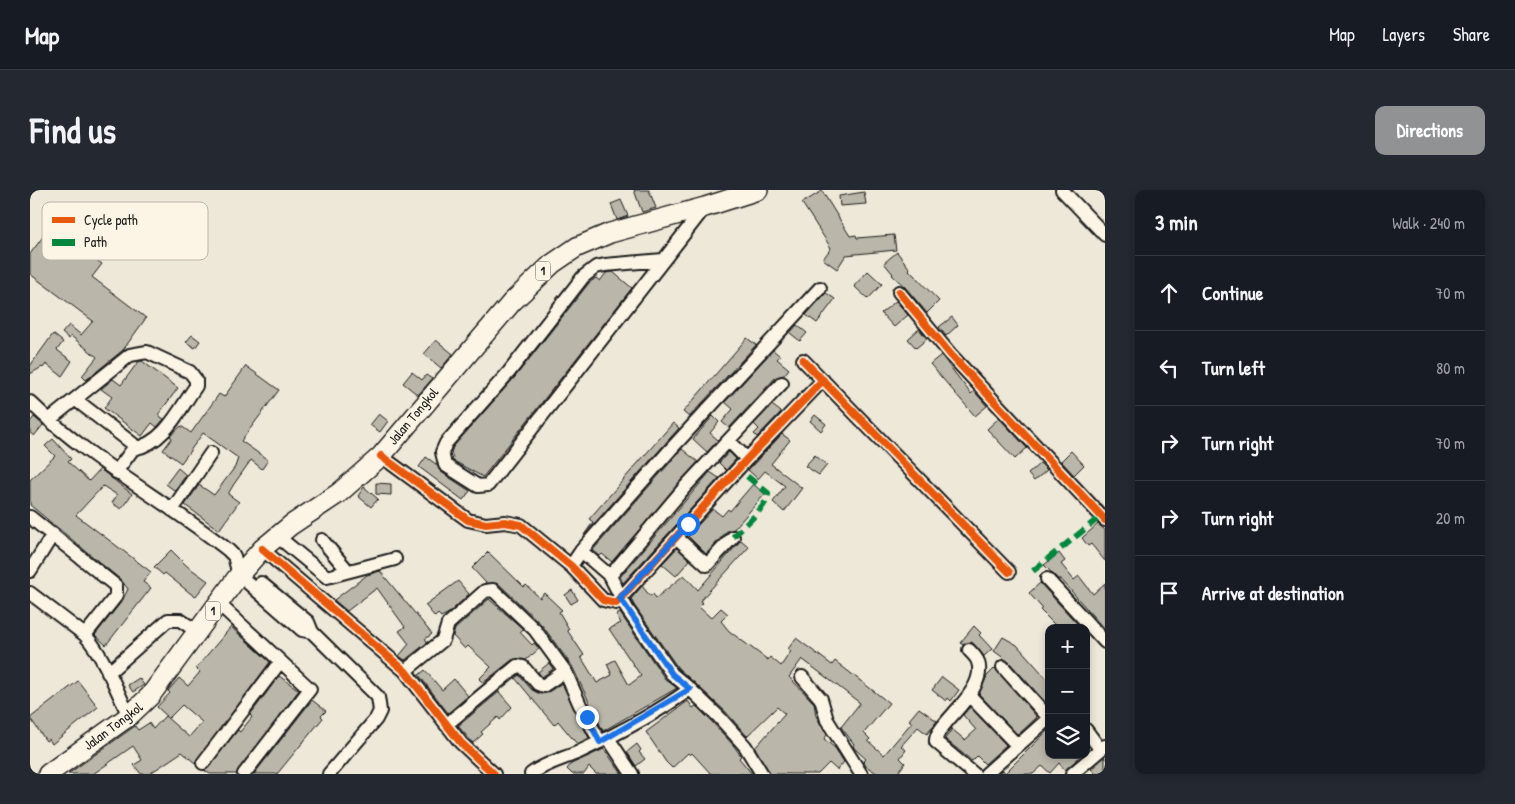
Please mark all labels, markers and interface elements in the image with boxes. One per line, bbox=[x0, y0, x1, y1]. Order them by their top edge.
text: Map bbox=[25, 19, 59, 51]
text: Map bbox=[1329, 22, 1355, 47]
text: Layers bbox=[1383, 22, 1425, 47]
text: Share bbox=[1453, 22, 1490, 47]
button: Directions bbox=[1375, 106, 1485, 155]
text: Find us bbox=[30, 107, 116, 154]
legend bbox=[42, 202, 208, 260]
text: 3 min bbox=[1155, 208, 1198, 237]
text: Cycle path bbox=[84, 210, 138, 230]
text: Walk · 240 m bbox=[1392, 212, 1465, 234]
text: Path bbox=[84, 232, 107, 251]
road number: 1 bbox=[536, 262, 550, 280]
icon: ahead bbox=[1155, 279, 1183, 307]
text: Continue bbox=[1202, 280, 1263, 306]
text: 70 m bbox=[1435, 282, 1465, 304]
icon: left bbox=[1155, 354, 1183, 382]
text: Turn left bbox=[1202, 355, 1265, 381]
text: 80 m bbox=[1436, 357, 1465, 379]
street label: Jalan Tongkol bbox=[383, 383, 443, 449]
icon: right bbox=[1155, 429, 1183, 457]
text: Turn right bbox=[1202, 430, 1273, 456]
text: 70 m bbox=[1435, 432, 1465, 454]
icon: right bbox=[1155, 504, 1183, 532]
text: Turn right bbox=[1202, 505, 1273, 531]
text: 20 m bbox=[1436, 507, 1465, 529]
route start bbox=[677, 513, 700, 536]
icon: arrive bbox=[1155, 579, 1183, 607]
text: Arrive at destination bbox=[1202, 580, 1344, 606]
road number: 1 bbox=[206, 602, 220, 621]
map controls bbox=[1045, 624, 1090, 759]
button: + bbox=[1045, 624, 1090, 669]
button: − bbox=[1045, 669, 1090, 714]
street label: Jalan Tongkol bbox=[79, 697, 147, 755]
route end bbox=[576, 706, 599, 729]
button: layers bbox=[1045, 714, 1090, 759]

